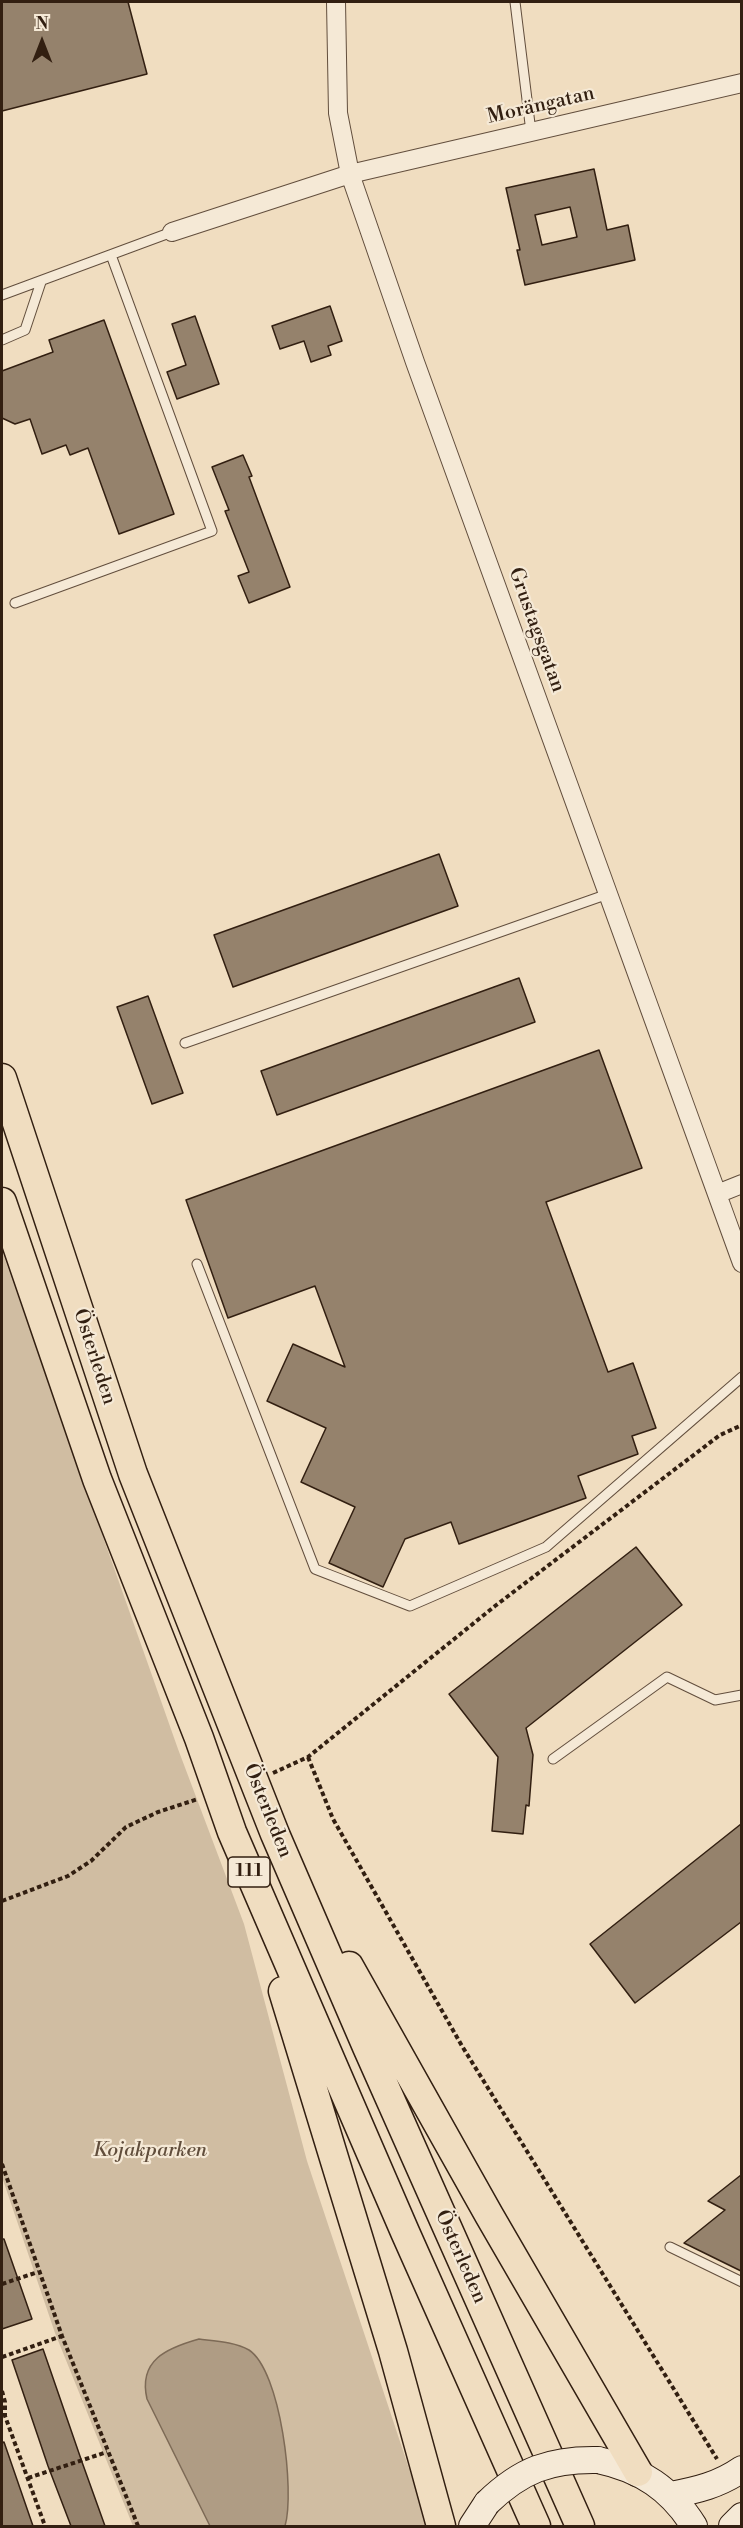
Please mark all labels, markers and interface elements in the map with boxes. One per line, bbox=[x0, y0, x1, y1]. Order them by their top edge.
north arrow bbox=[12, 12, 72, 72]
text: N bbox=[36, 14, 48, 34]
street label: Morängatan bbox=[485, 82, 597, 130]
street label: Grustagsgatan bbox=[502, 564, 570, 696]
street label: Österleden bbox=[67, 1306, 121, 1408]
street label: Österleden bbox=[237, 1760, 297, 1862]
road number: 111 bbox=[228, 1857, 270, 1887]
park label: Kojakparken bbox=[93, 2139, 207, 2163]
street label: Österleden bbox=[429, 2207, 491, 2307]

